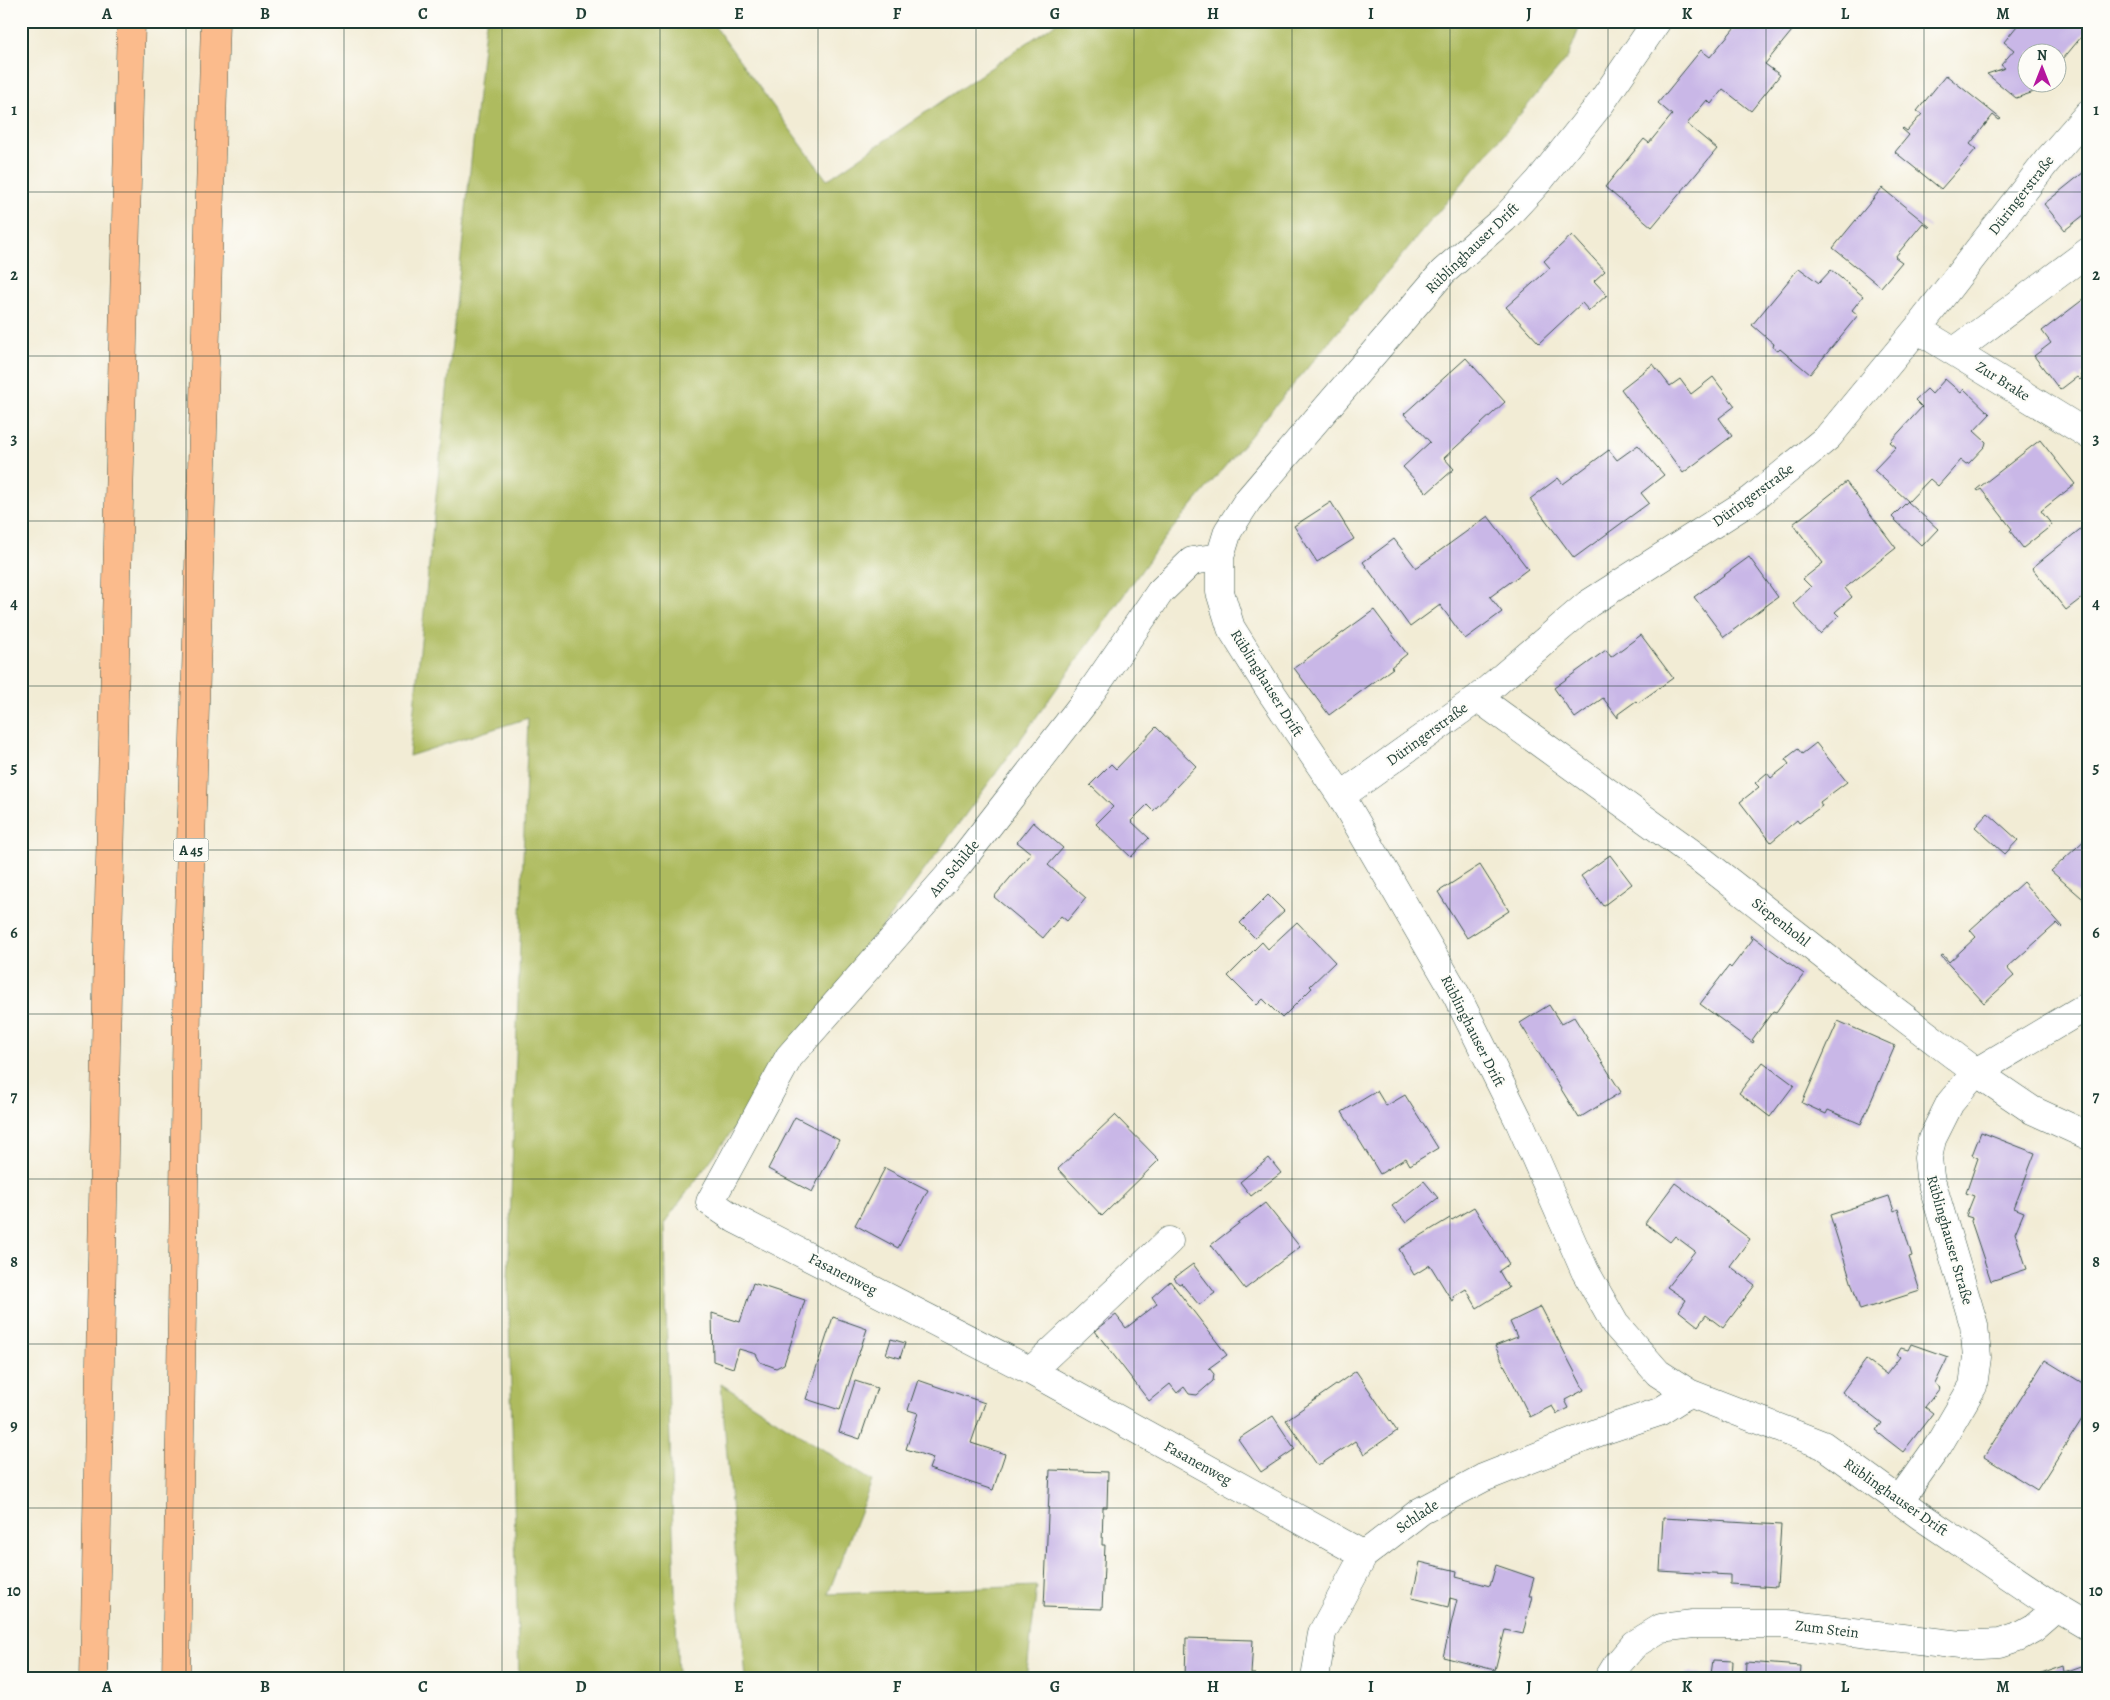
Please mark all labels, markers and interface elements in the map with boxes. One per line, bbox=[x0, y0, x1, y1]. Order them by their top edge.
text: A bbox=[101, 3, 113, 25]
text: B bbox=[260, 3, 270, 25]
text: C bbox=[418, 3, 428, 25]
text: D bbox=[575, 3, 587, 25]
text: E bbox=[734, 3, 744, 25]
text: F bbox=[893, 3, 902, 25]
text: G bbox=[1050, 3, 1060, 25]
text: H bbox=[1207, 3, 1219, 25]
text: I bbox=[1368, 3, 1374, 25]
text: J bbox=[1526, 3, 1532, 25]
text: K bbox=[1682, 3, 1693, 25]
text: L bbox=[1841, 3, 1850, 25]
text: M bbox=[1996, 3, 2010, 25]
north arrow bbox=[2018, 42, 2068, 92]
text: N bbox=[2037, 46, 2047, 65]
text: 1 bbox=[11, 99, 17, 121]
text: 1 bbox=[2093, 99, 2099, 121]
street label: Düringerstraße bbox=[1984, 151, 2059, 239]
street label: Rüblinghauser Drift bbox=[1421, 198, 1523, 298]
text: 2 bbox=[10, 264, 18, 286]
text: 2 bbox=[2092, 264, 2100, 286]
street label: Zur Brake bbox=[1972, 356, 2034, 406]
text: 3 bbox=[11, 428, 18, 450]
text: 3 bbox=[2093, 428, 2100, 450]
street label: Düringerstraße bbox=[1708, 459, 1798, 531]
text: 4 bbox=[10, 593, 18, 615]
text: 4 bbox=[2092, 593, 2100, 615]
street label: Rüblinghauser Drift bbox=[1226, 626, 1308, 740]
street label: Düringerstraße bbox=[1382, 698, 1472, 770]
text: 5 bbox=[11, 757, 18, 779]
text: 5 bbox=[2093, 757, 2100, 779]
street label: Am Schilde bbox=[924, 835, 984, 901]
road number: A 45 bbox=[174, 838, 208, 862]
street label: Siepenhohl bbox=[1748, 893, 1815, 951]
text: 6 bbox=[10, 922, 18, 944]
text: 6 bbox=[2092, 922, 2100, 944]
street label: Rüblinghauser Drift bbox=[1436, 972, 1510, 1090]
text: 7 bbox=[11, 1086, 18, 1108]
text: 7 bbox=[2093, 1086, 2100, 1108]
street label: Rüblinghauser Straße bbox=[1922, 1173, 1978, 1307]
street label: Fasanenweg bbox=[805, 1248, 881, 1300]
text: 8 bbox=[10, 1251, 18, 1273]
text: 8 bbox=[2092, 1251, 2100, 1273]
text: 9 bbox=[10, 1415, 18, 1437]
text: 9 bbox=[2092, 1415, 2100, 1437]
street label: Fasanenweg bbox=[1161, 1436, 1236, 1490]
street label: Rüblinghauser Drift bbox=[1840, 1454, 1952, 1540]
street label: Schlade bbox=[1392, 1494, 1442, 1538]
text: 10 bbox=[7, 1580, 21, 1602]
text: 10 bbox=[2089, 1580, 2103, 1602]
street label: Zum Stein bbox=[1794, 1615, 1860, 1643]
text: A bbox=[101, 1676, 113, 1698]
text: B bbox=[260, 1676, 270, 1698]
text: C bbox=[418, 1676, 428, 1698]
text: D bbox=[575, 1676, 587, 1698]
text: E bbox=[734, 1676, 744, 1698]
text: F bbox=[893, 1676, 902, 1698]
text: G bbox=[1050, 1676, 1060, 1698]
text: H bbox=[1207, 1676, 1219, 1698]
text: I bbox=[1368, 1676, 1374, 1698]
text: J bbox=[1526, 1676, 1532, 1698]
text: K bbox=[1682, 1676, 1693, 1698]
text: L bbox=[1841, 1676, 1850, 1698]
text: M bbox=[1996, 1676, 2010, 1698]

